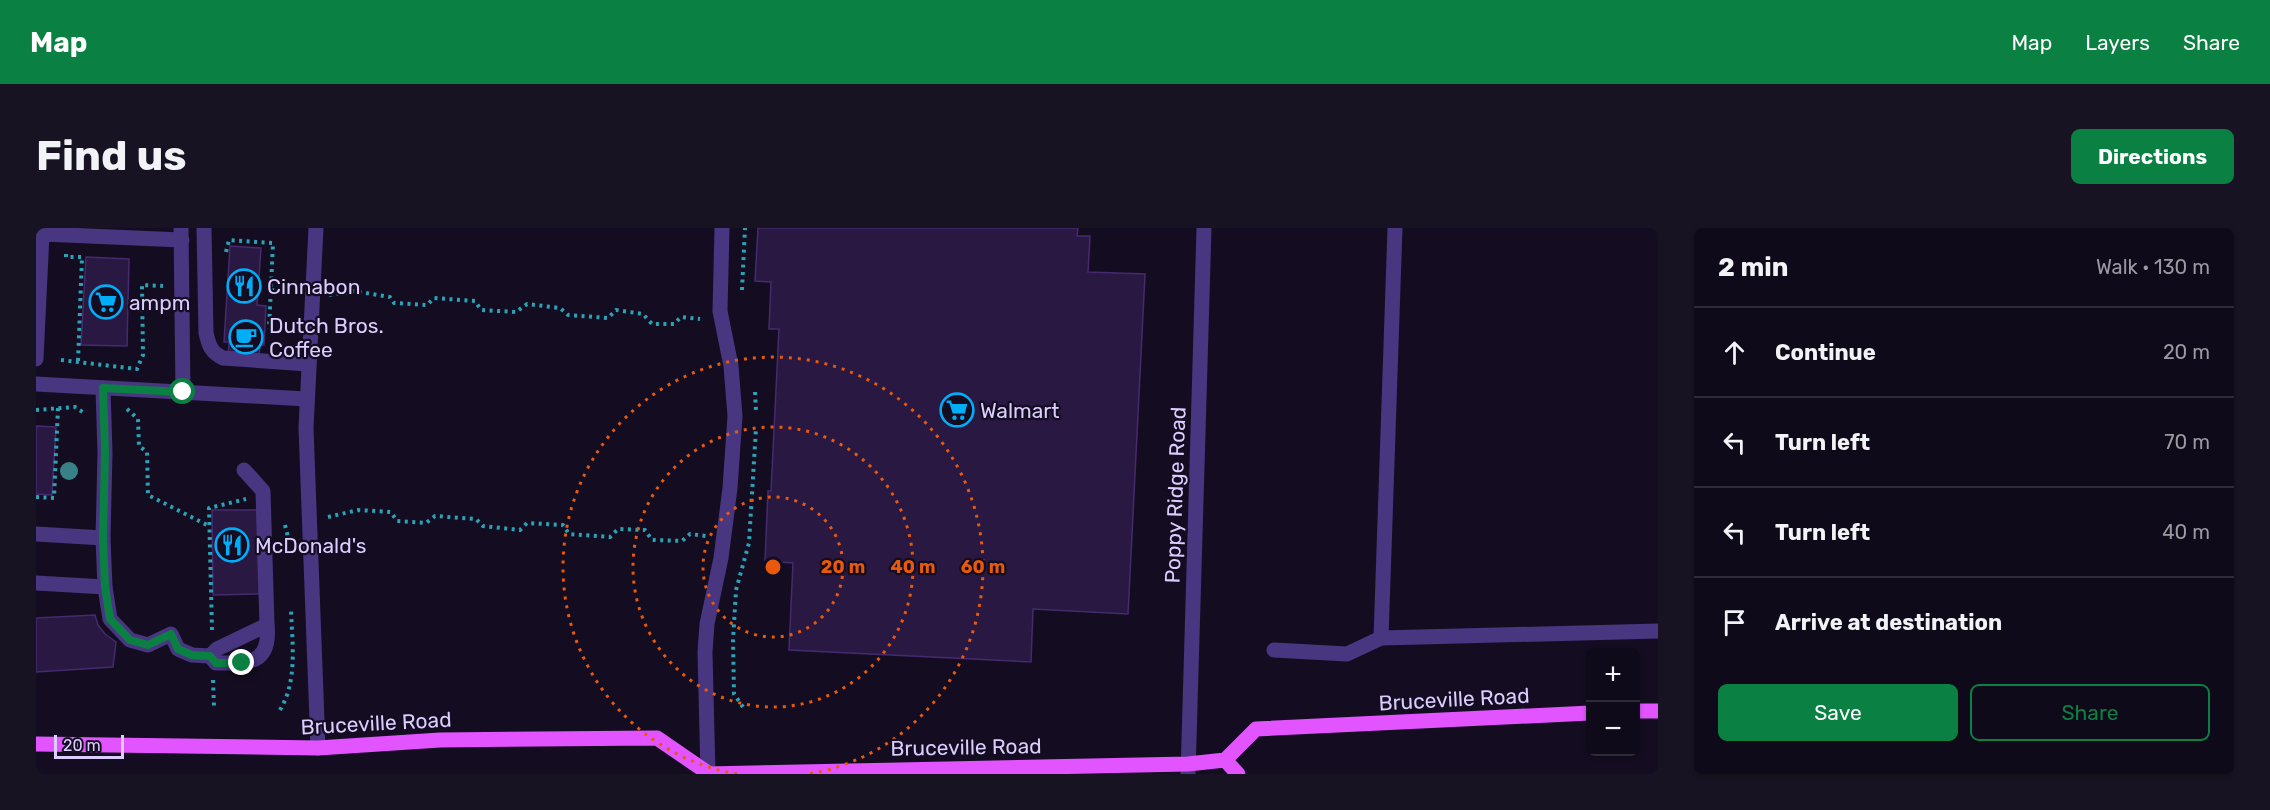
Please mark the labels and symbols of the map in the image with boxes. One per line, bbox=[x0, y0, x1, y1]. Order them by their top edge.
restaurant icon: Cinnabon bbox=[226, 268, 262, 304]
place label: Cinnabon bbox=[267, 274, 360, 299]
supermarket icon: ampm bbox=[88, 284, 124, 320]
place label: ampm bbox=[129, 290, 190, 315]
place label: Dutch Bros. Coffee bbox=[269, 313, 384, 362]
cafe icon: Dutch Bros. Coffee bbox=[228, 319, 264, 355]
route start bbox=[169, 378, 195, 404]
supermarket icon: Walmart bbox=[939, 392, 975, 428]
place label: Walmart bbox=[980, 398, 1060, 423]
street label: Poppy Ridge Road bbox=[1159, 406, 1191, 584]
restaurant icon: McDonald's bbox=[214, 527, 250, 563]
place label: McDonald's bbox=[255, 533, 367, 558]
text: 20 m bbox=[821, 556, 865, 578]
text: 40 m bbox=[891, 556, 935, 578]
text: 60 m bbox=[961, 556, 1005, 578]
centre of rings bbox=[763, 557, 783, 577]
route end bbox=[228, 649, 254, 675]
street label: Bruceville Road bbox=[1378, 683, 1530, 715]
street label: Bruceville Road bbox=[300, 707, 452, 739]
scale bar bbox=[54, 732, 124, 760]
street label: Bruceville Road bbox=[890, 733, 1042, 761]

